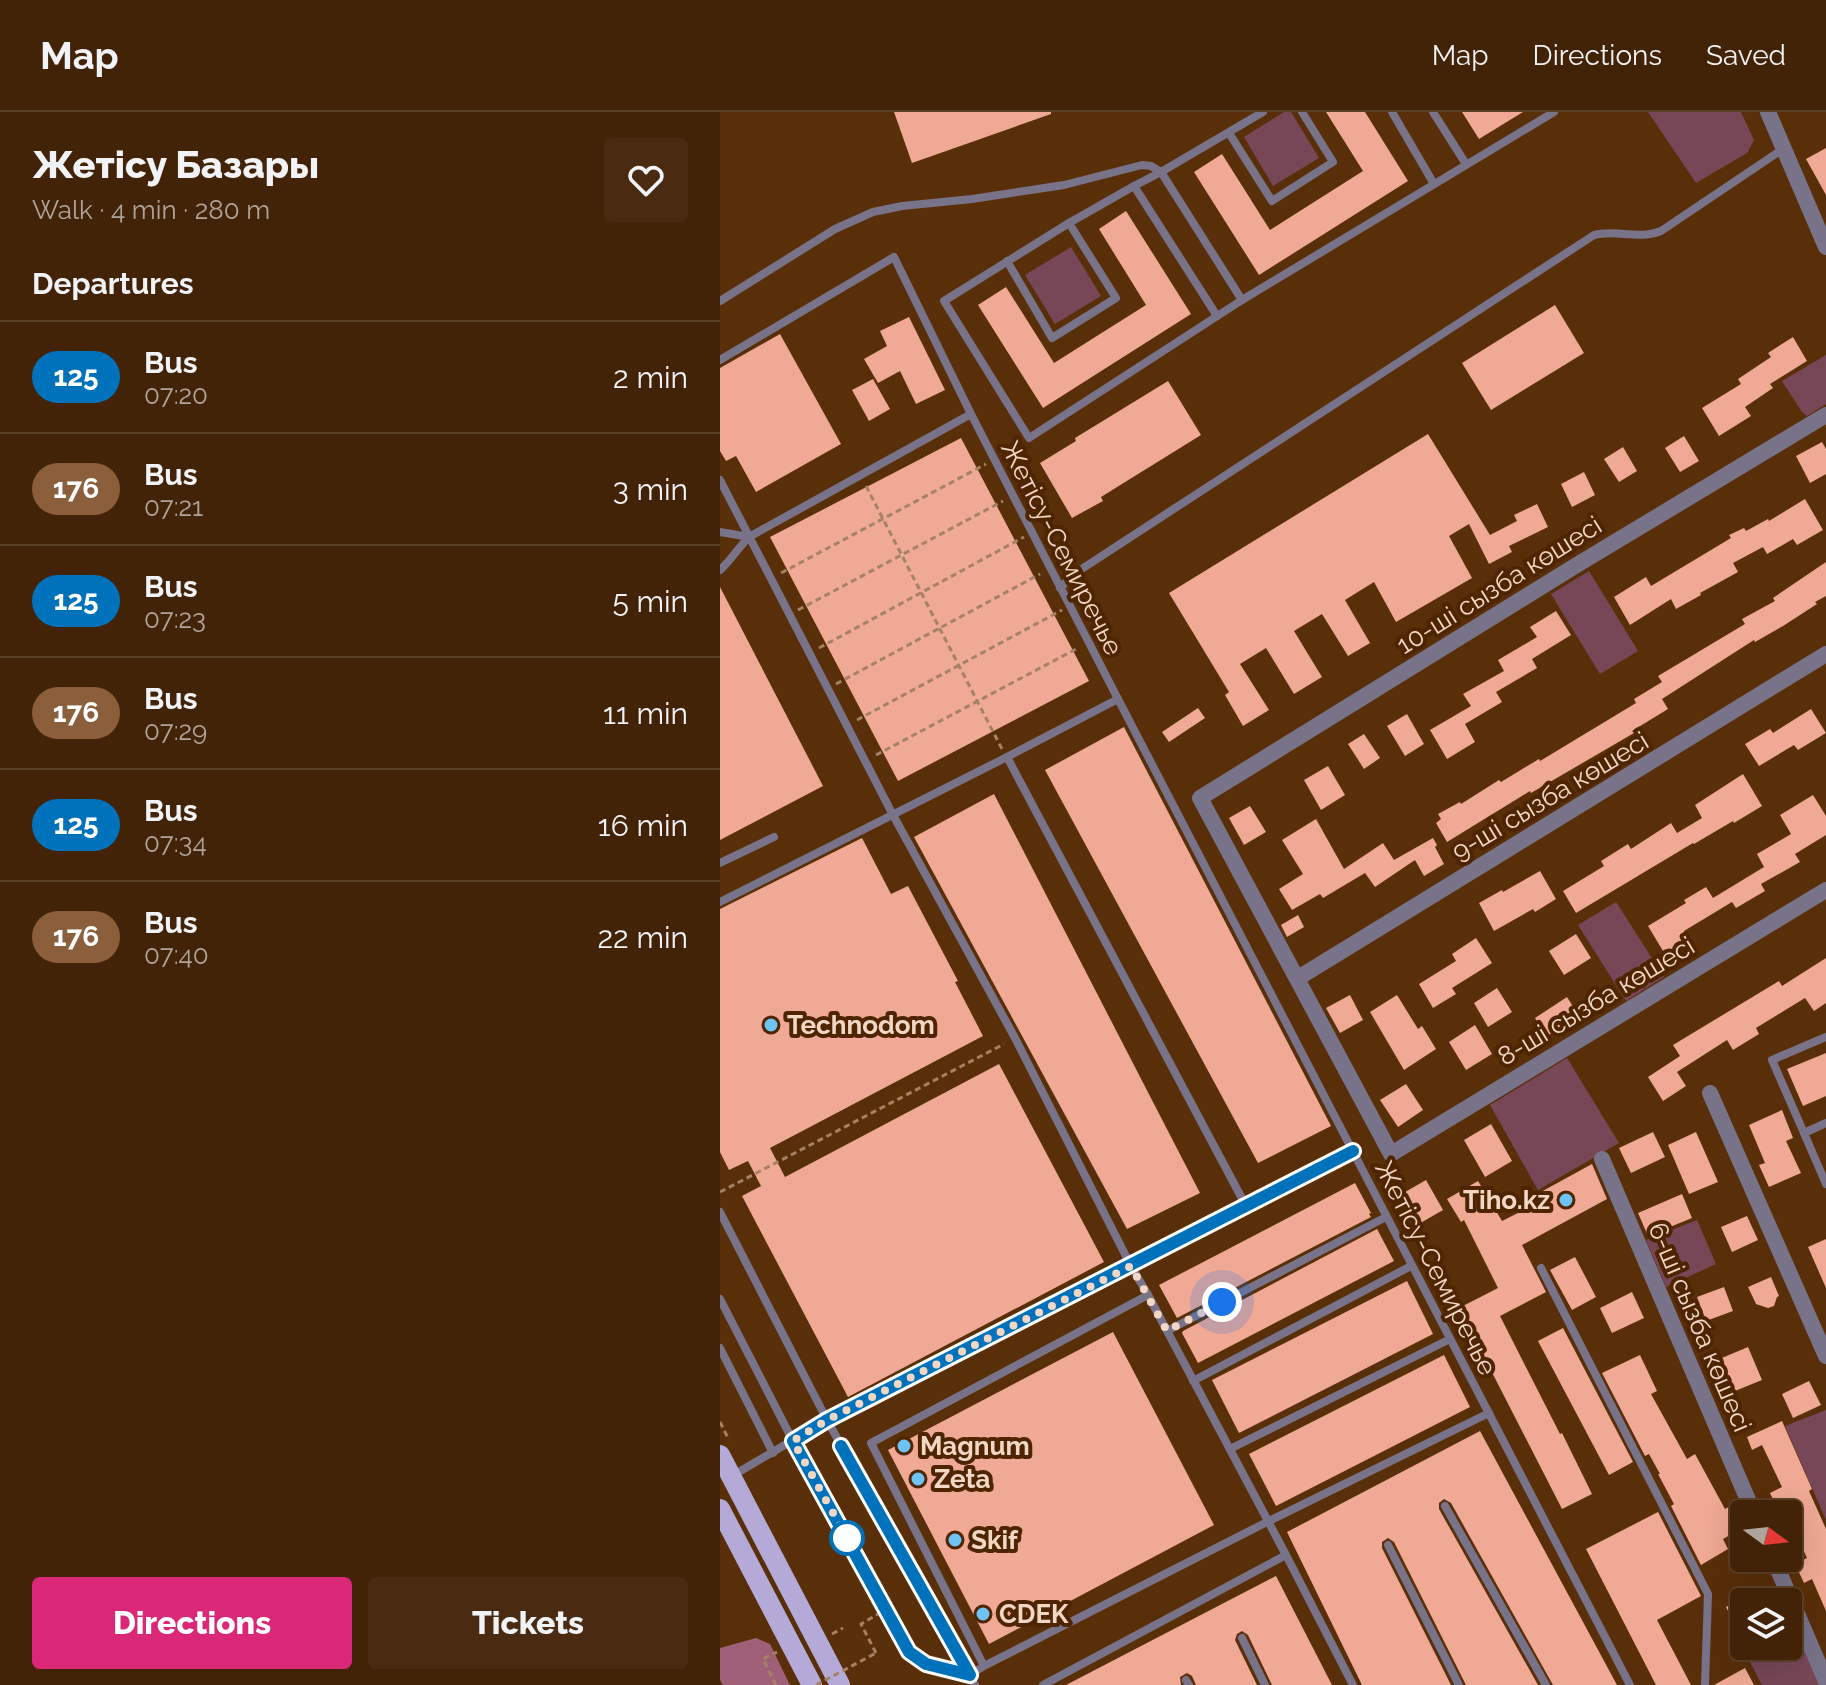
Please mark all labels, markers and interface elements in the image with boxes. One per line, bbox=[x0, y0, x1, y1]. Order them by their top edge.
text: Map bbox=[40, 33, 119, 78]
text: Map bbox=[1432, 39, 1489, 72]
text: Directions bbox=[1533, 39, 1662, 72]
text: Saved bbox=[1706, 39, 1786, 72]
button: heart bbox=[604, 138, 688, 222]
text: Жетісу Базары bbox=[32, 142, 319, 187]
text: Walk · 4 min · 280 m bbox=[32, 195, 270, 225]
text: Departures bbox=[32, 266, 194, 301]
text: Bus bbox=[144, 345, 198, 380]
text: 125 bbox=[53, 360, 99, 393]
text: 2 min bbox=[613, 360, 688, 395]
text: 07:20 bbox=[144, 380, 208, 410]
street label: Жетісу-Семиречье bbox=[995, 436, 1129, 660]
text: Bus bbox=[144, 457, 198, 492]
text: 176 bbox=[53, 472, 99, 505]
text: 3 min bbox=[613, 472, 688, 507]
text: 07:21 bbox=[144, 492, 203, 522]
street label: 10-ші сызба көшесі bbox=[1391, 510, 1607, 660]
text: Bus bbox=[144, 569, 198, 604]
text: 125 bbox=[53, 584, 99, 617]
text: 5 min bbox=[612, 584, 688, 619]
text: 07:23 bbox=[144, 604, 206, 634]
text: Bus bbox=[144, 681, 198, 716]
text: 176 bbox=[53, 696, 99, 729]
text: 11 min bbox=[603, 696, 688, 731]
text: 07:29 bbox=[144, 716, 207, 746]
street label: 9-ші сызба көшесі bbox=[1446, 725, 1654, 867]
text: Bus bbox=[144, 793, 198, 828]
text: 125 bbox=[53, 808, 99, 841]
text: 16 min bbox=[598, 808, 688, 843]
text: 07:34 bbox=[144, 828, 207, 858]
text: Bus bbox=[144, 905, 198, 940]
text: 176 bbox=[53, 920, 99, 953]
text: 22 min bbox=[597, 920, 688, 955]
street label: 8-ші сызба көшесі bbox=[1492, 930, 1700, 1072]
text: 07:40 bbox=[144, 940, 209, 970]
place label: Technodom bbox=[787, 1010, 935, 1040]
marker: Technodom bbox=[762, 1016, 780, 1034]
street label: Жетісу-Семиречье bbox=[1369, 1156, 1503, 1380]
place label: Tiho.kz bbox=[1463, 1185, 1550, 1215]
marker: Tiho.kz bbox=[1557, 1191, 1575, 1209]
street label: 6-ші сызба көшесі bbox=[1642, 1218, 1758, 1436]
your location bbox=[1202, 1282, 1242, 1322]
place label: Magnum bbox=[920, 1431, 1030, 1461]
marker: Magnum bbox=[895, 1437, 913, 1455]
place label: Zeta bbox=[934, 1464, 990, 1494]
marker: Zeta bbox=[909, 1470, 927, 1488]
north arrow bbox=[1730, 1500, 1802, 1572]
map controls bbox=[1730, 1500, 1802, 1660]
unlabelled marker bbox=[830, 1521, 864, 1555]
place label: Skif bbox=[971, 1525, 1019, 1555]
marker: Skif bbox=[946, 1531, 964, 1549]
button: Directions bbox=[32, 1577, 352, 1669]
button: Tickets bbox=[368, 1577, 688, 1669]
button: layers bbox=[1730, 1588, 1802, 1660]
place label: CDEK bbox=[999, 1599, 1069, 1629]
marker: CDEK bbox=[974, 1605, 992, 1623]

